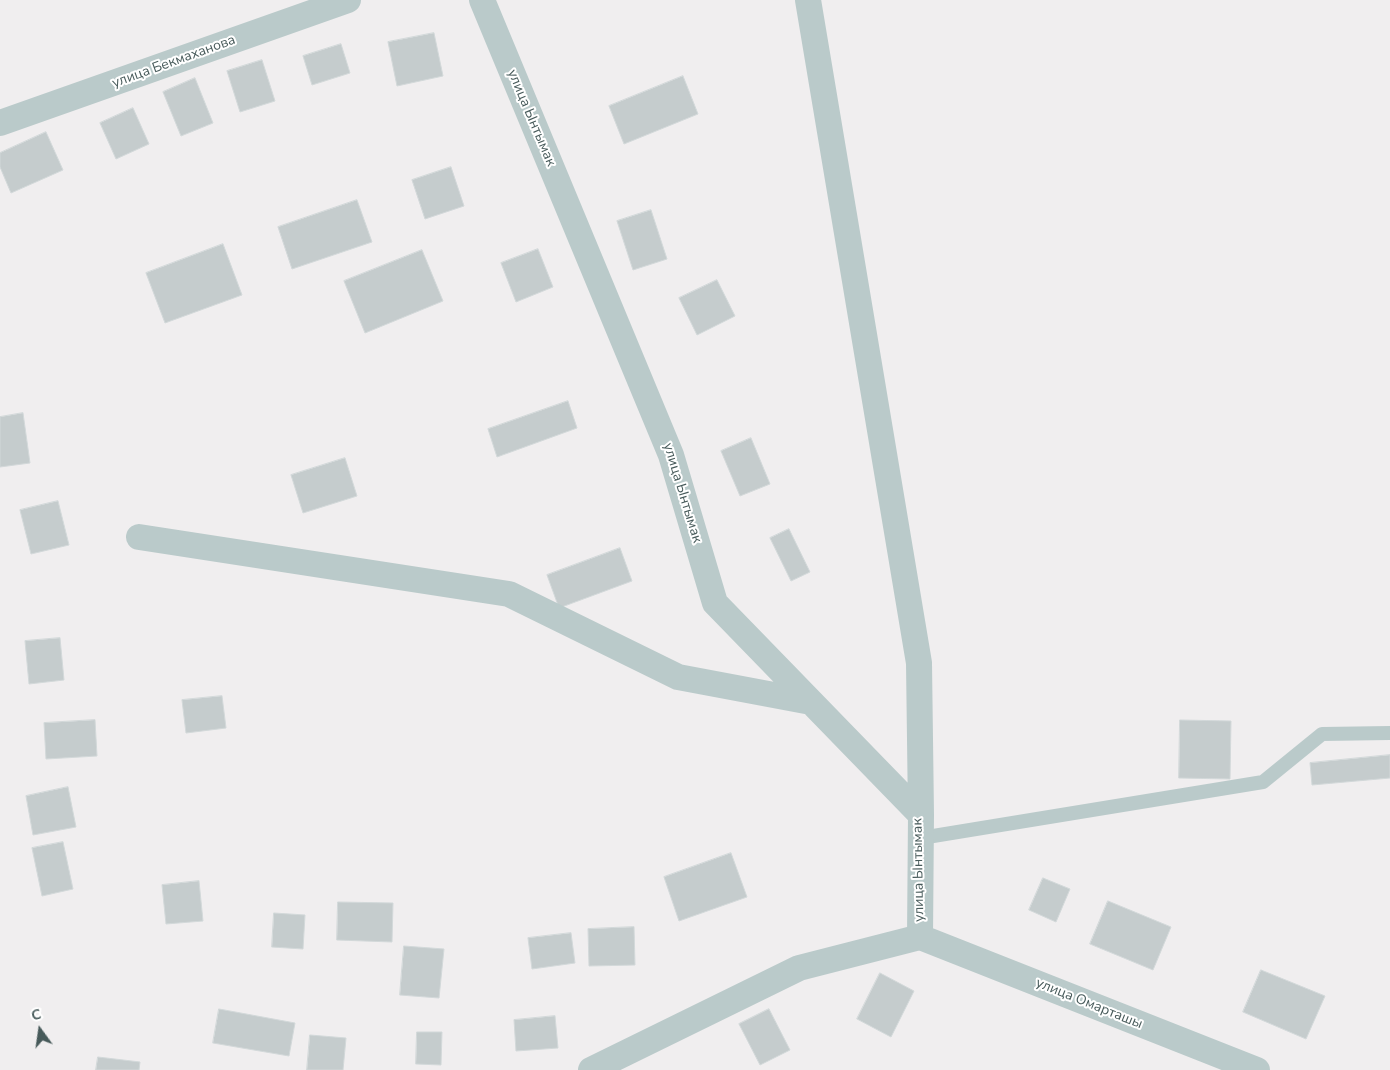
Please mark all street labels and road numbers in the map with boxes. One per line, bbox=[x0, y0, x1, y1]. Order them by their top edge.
street label: улица Бекмаханова bbox=[110, 32, 238, 92]
street label: улица Ынтымак bbox=[503, 67, 559, 169]
street label: улица Ынтымак bbox=[659, 441, 705, 545]
street label: улица Ынтымак bbox=[910, 818, 928, 922]
street label: улица Омарташы bbox=[1033, 975, 1145, 1033]

